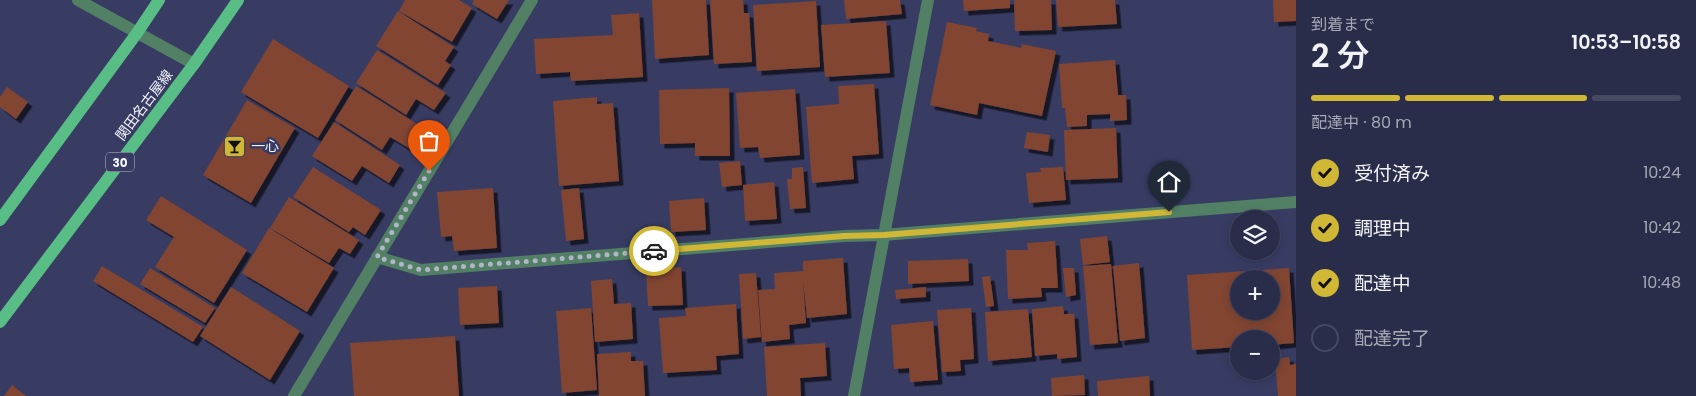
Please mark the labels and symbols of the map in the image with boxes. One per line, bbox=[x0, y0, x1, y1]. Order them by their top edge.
street label: 関田名古屋線 bbox=[111, 65, 177, 145]
pin bbox=[408, 120, 450, 171]
bar icon: 一心 bbox=[223, 134, 247, 158]
place label: 一心 bbox=[251, 136, 279, 156]
road number: 30 bbox=[106, 152, 134, 172]
pin bbox=[1148, 161, 1190, 212]
courier bbox=[629, 226, 679, 276]

